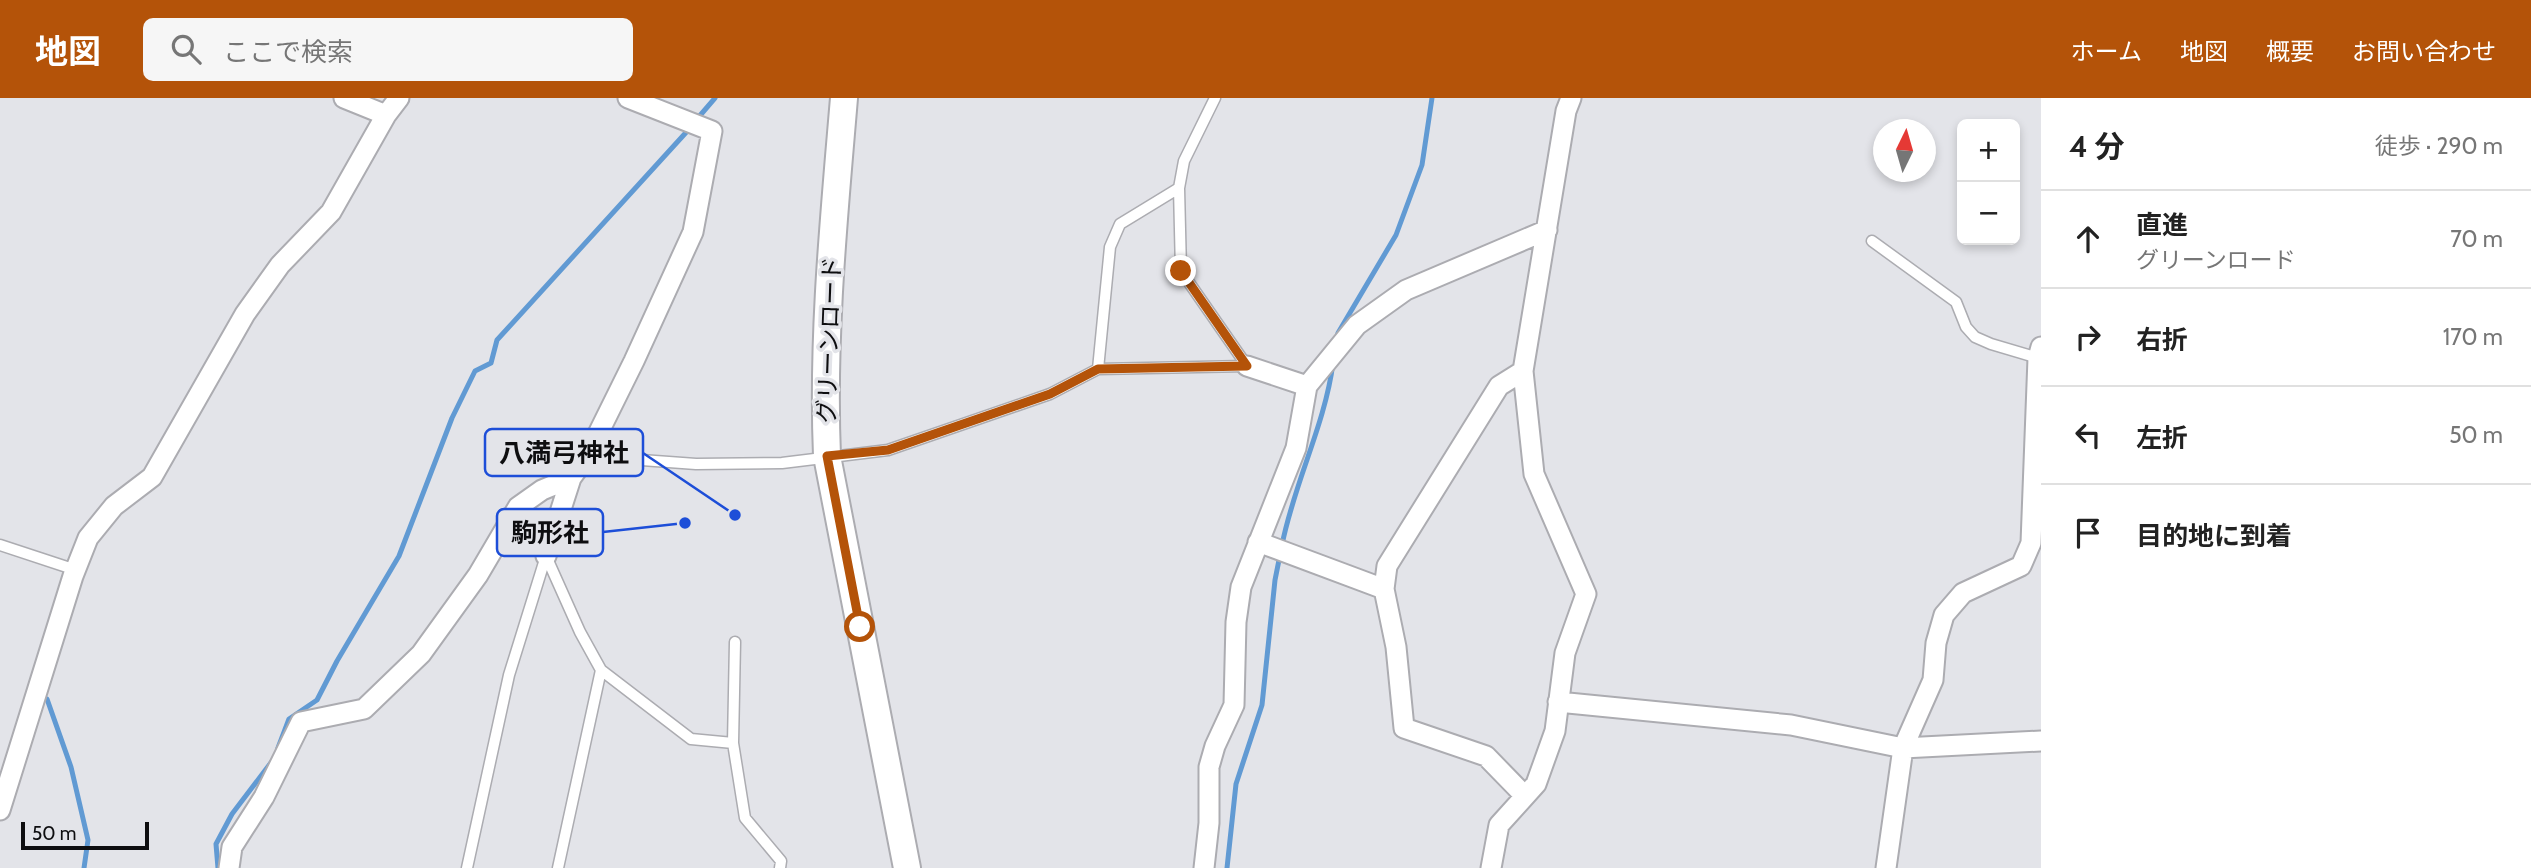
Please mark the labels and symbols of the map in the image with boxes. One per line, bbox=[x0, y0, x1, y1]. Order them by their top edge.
north arrow bbox=[1873, 119, 1936, 182]
route end bbox=[1165, 255, 1196, 286]
street label: グリーンロード bbox=[812, 256, 846, 424]
callout: 八満弓神社 bbox=[485, 429, 643, 476]
text: 八満弓神社 bbox=[499, 437, 629, 469]
callout: 駒形社 bbox=[497, 509, 603, 556]
text: 駒形社 bbox=[511, 517, 589, 549]
route start bbox=[844, 611, 875, 642]
scale bar bbox=[21, 819, 149, 851]

